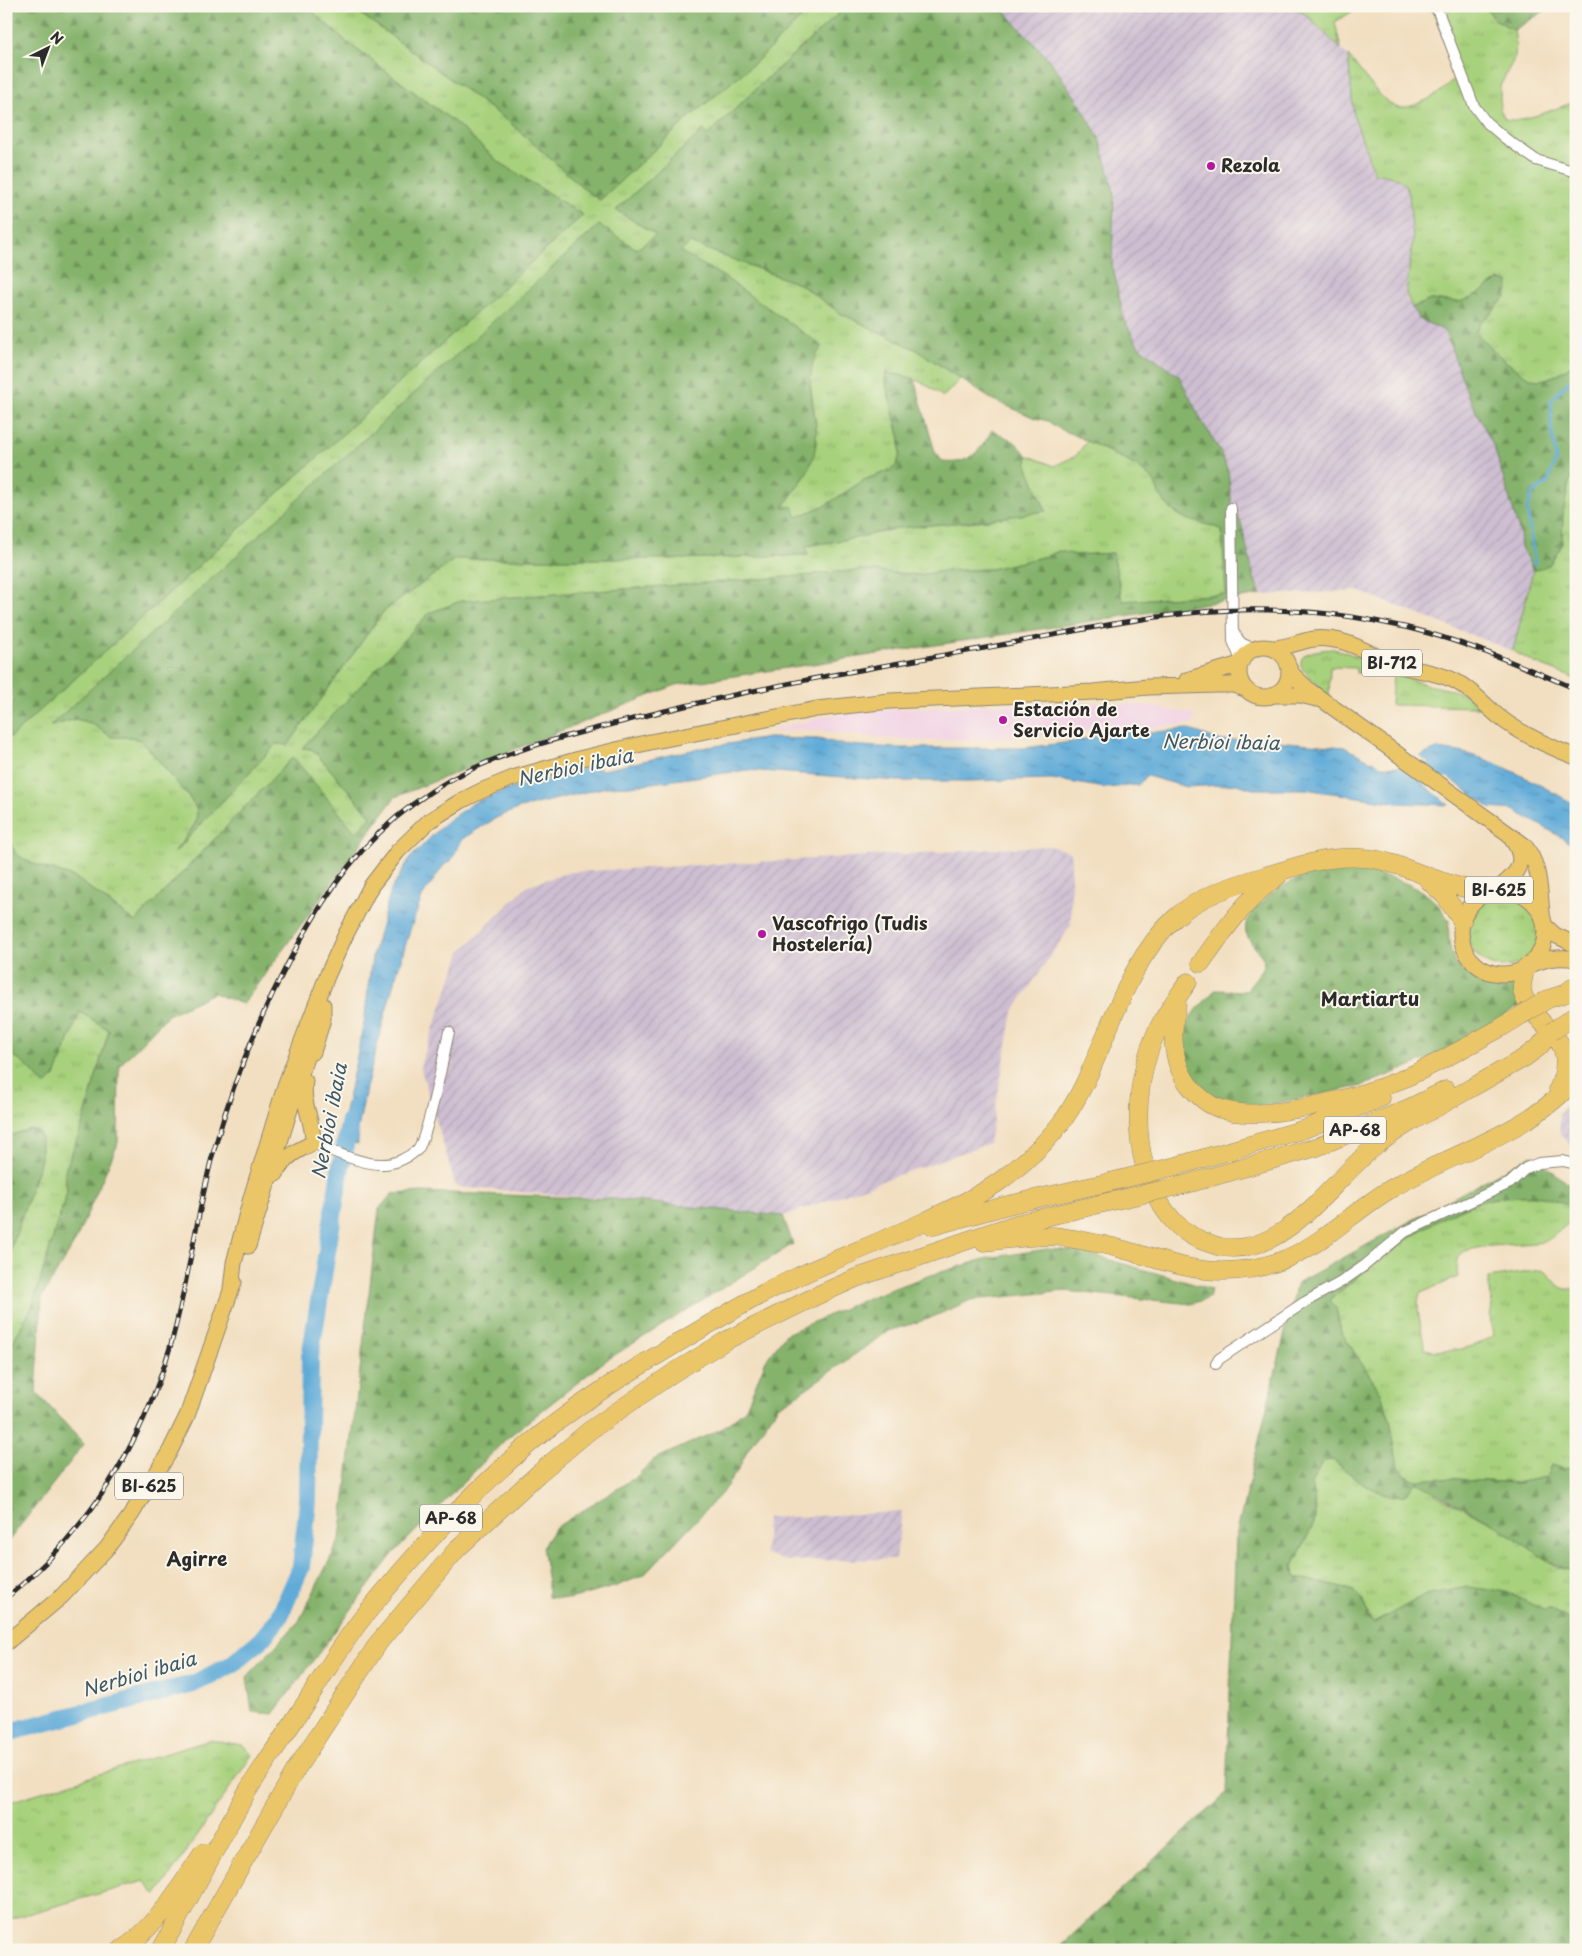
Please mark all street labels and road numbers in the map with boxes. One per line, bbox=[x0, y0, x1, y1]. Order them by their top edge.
road number: BI-712 bbox=[1362, 650, 1422, 676]
road number: BI-625 bbox=[1465, 876, 1533, 904]
road number: AP-68 bbox=[1324, 1116, 1386, 1144]
road number: BI-625 bbox=[115, 1472, 183, 1500]
road number: AP-68 bbox=[420, 1505, 482, 1532]

